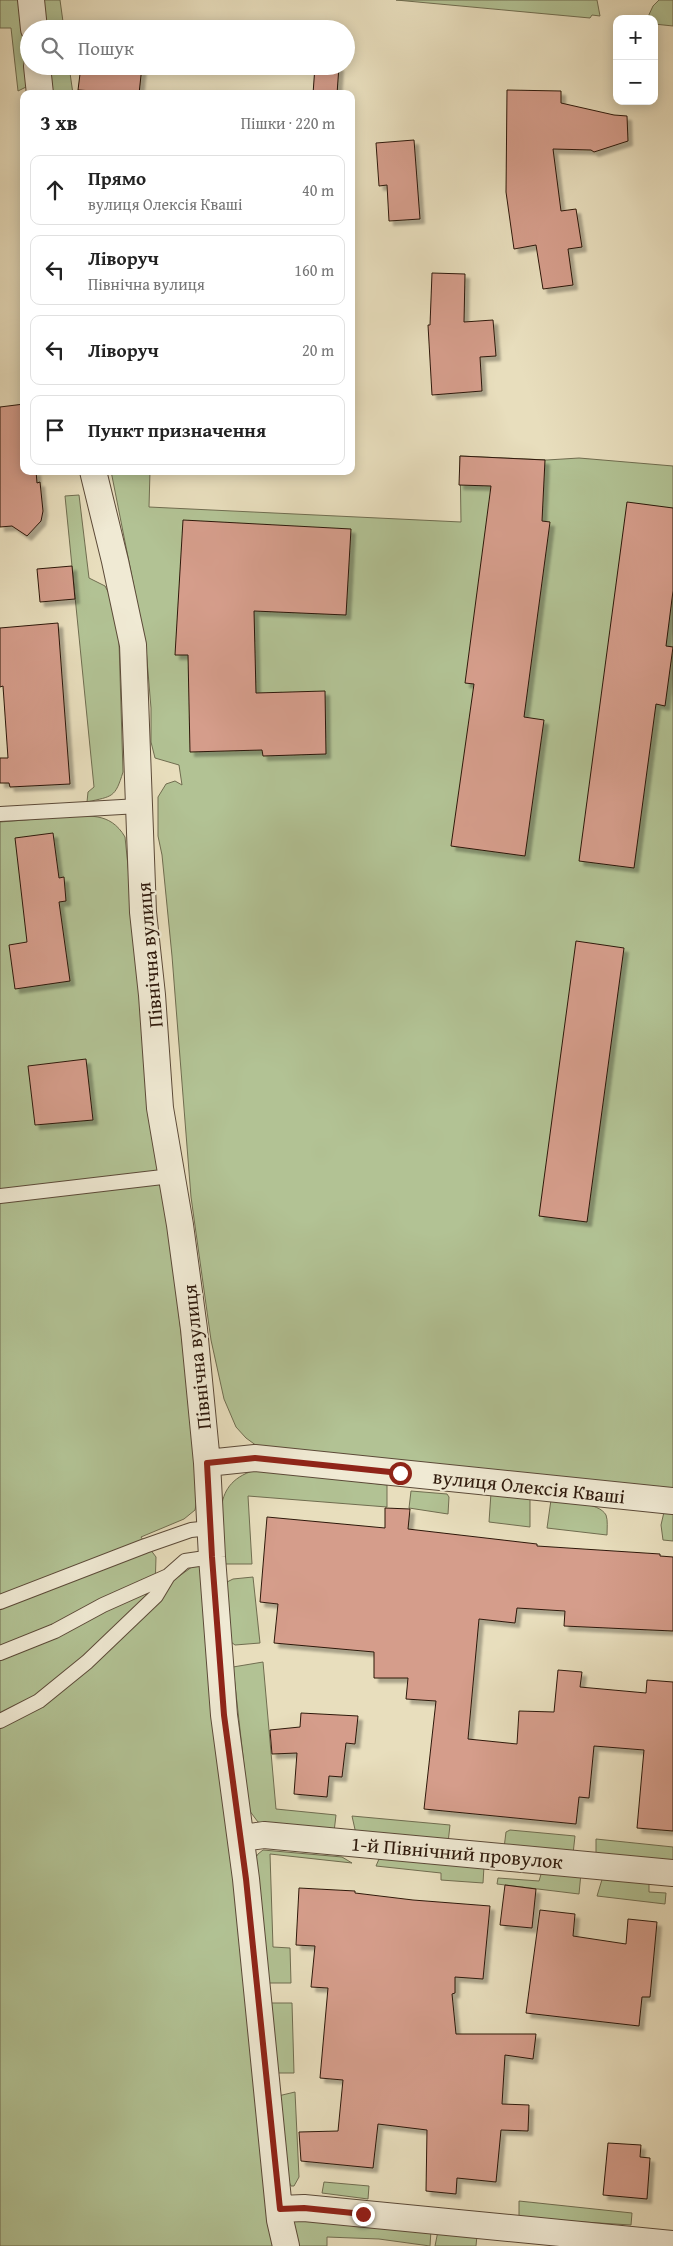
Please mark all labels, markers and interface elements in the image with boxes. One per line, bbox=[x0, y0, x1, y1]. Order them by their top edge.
map controls bbox=[613, 15, 658, 105]
button: + bbox=[613, 15, 658, 60]
search box bbox=[20, 20, 355, 75]
icon: search bbox=[38, 34, 66, 62]
text: Пошук bbox=[78, 34, 134, 62]
button: − bbox=[613, 60, 658, 105]
text: 3 хв bbox=[40, 107, 78, 138]
text: Пішки · 220 m bbox=[241, 111, 335, 135]
text: Прямо bbox=[88, 164, 146, 192]
icon: ahead bbox=[41, 176, 69, 204]
text: 40 m bbox=[302, 178, 334, 202]
text: вулиця Олексія Кваші bbox=[88, 192, 242, 216]
text: Ліворуч bbox=[88, 244, 159, 272]
icon: left bbox=[41, 256, 69, 284]
text: 160 m bbox=[294, 258, 334, 282]
text: Північна вулиця bbox=[88, 272, 205, 296]
icon: left bbox=[41, 336, 69, 364]
text: Ліворуч bbox=[88, 336, 159, 364]
text: 20 m bbox=[302, 338, 334, 362]
icon: arrive bbox=[41, 416, 69, 444]
text: Пункт призначення bbox=[88, 416, 266, 444]
street label: Північна вулиця bbox=[128, 881, 170, 1029]
street label: Північна вулиця bbox=[174, 1283, 218, 1431]
street label: вулиця Олексія Кваші bbox=[431, 1461, 627, 1511]
route start bbox=[389, 1462, 412, 1485]
street label: 1-й Північний провулок bbox=[350, 1828, 565, 1876]
route end bbox=[352, 2203, 375, 2226]

